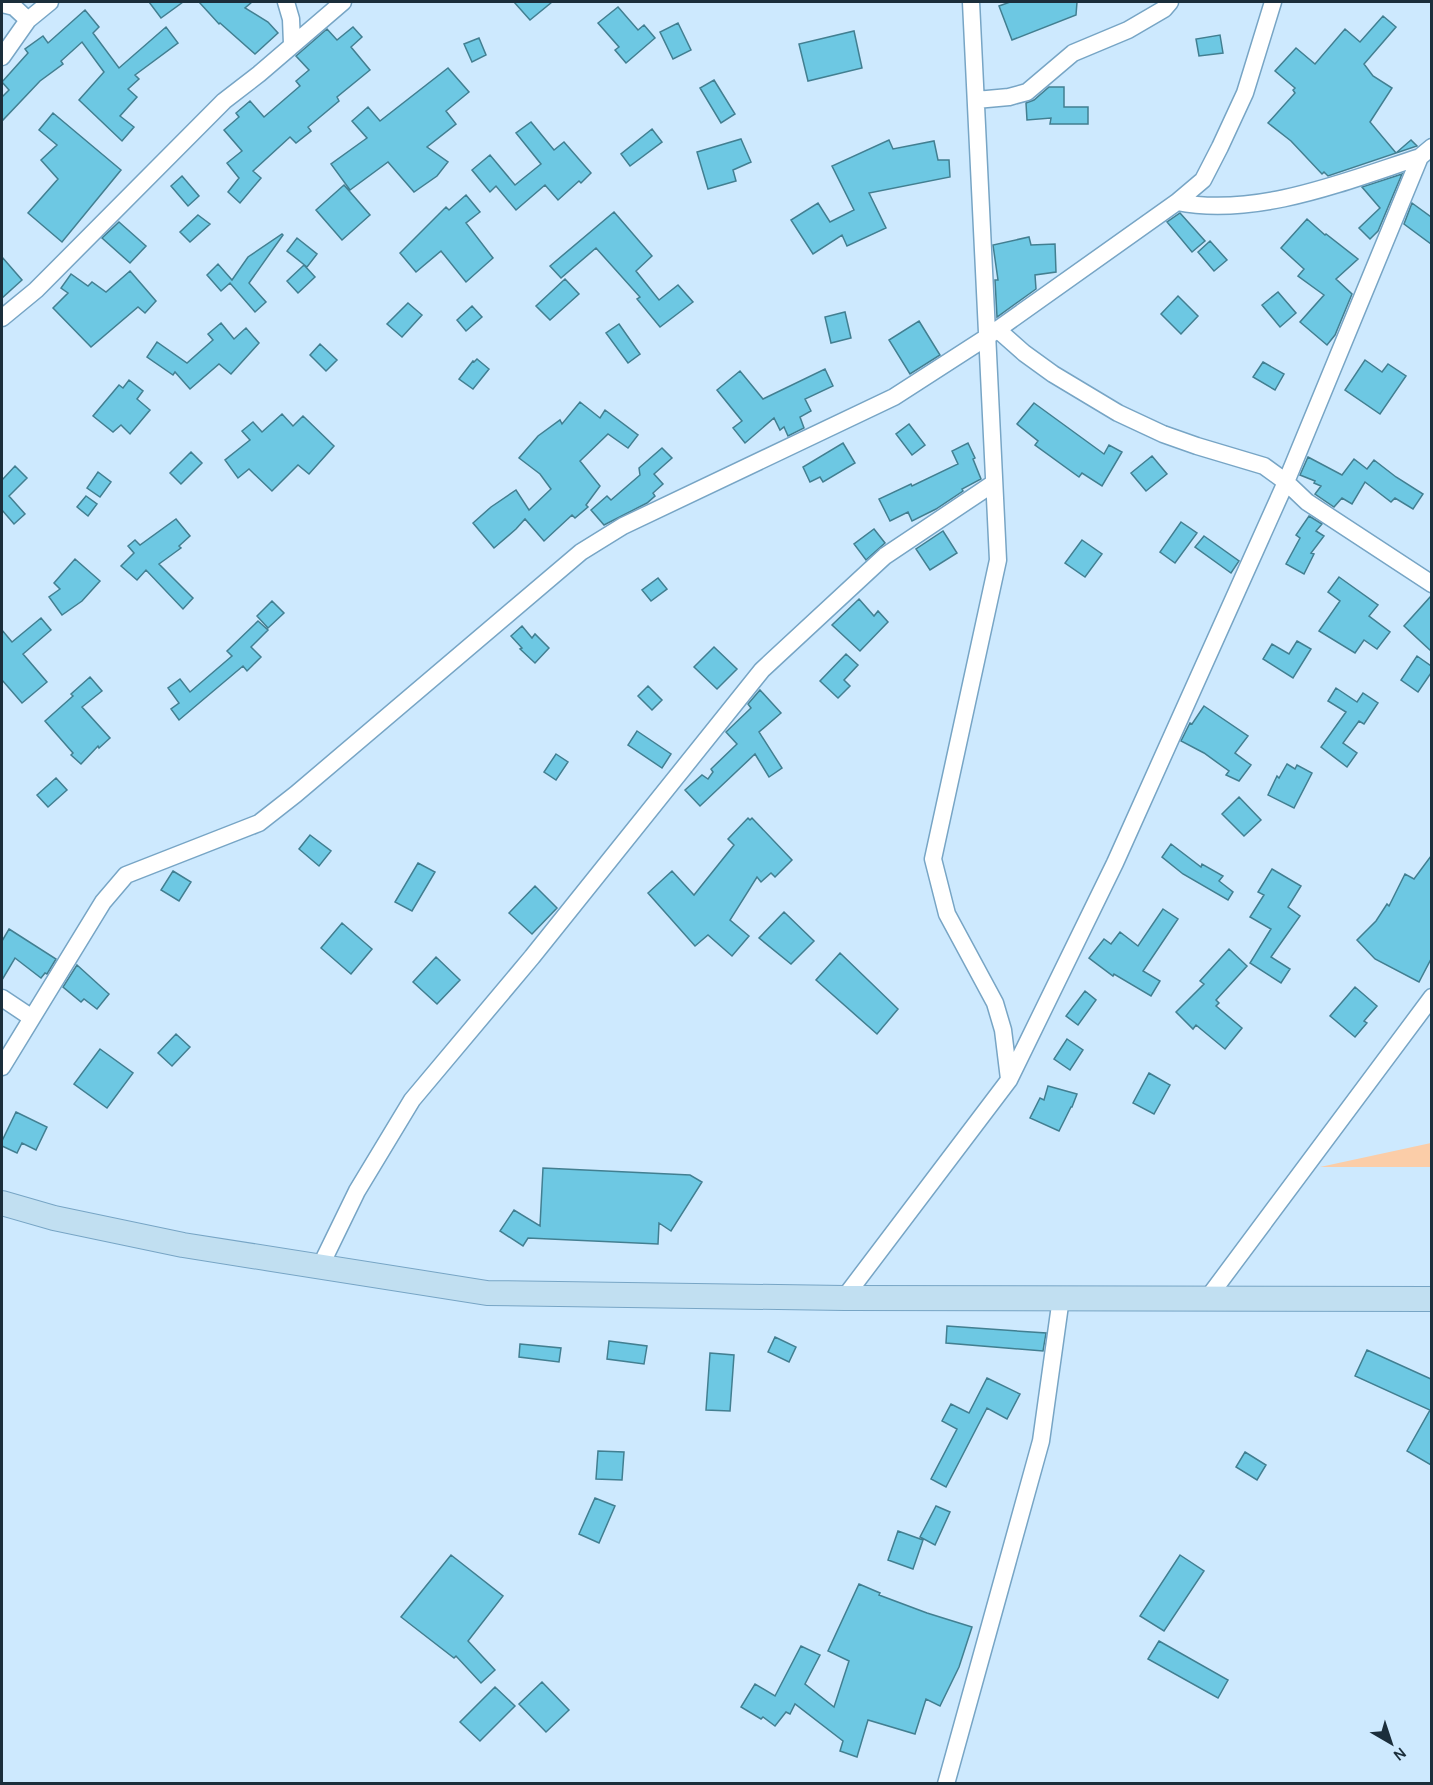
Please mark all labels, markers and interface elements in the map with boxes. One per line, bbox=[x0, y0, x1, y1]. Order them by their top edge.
north arrow bbox=[1361, 1713, 1421, 1773]
text: N bbox=[1390, 1743, 1411, 1765]

